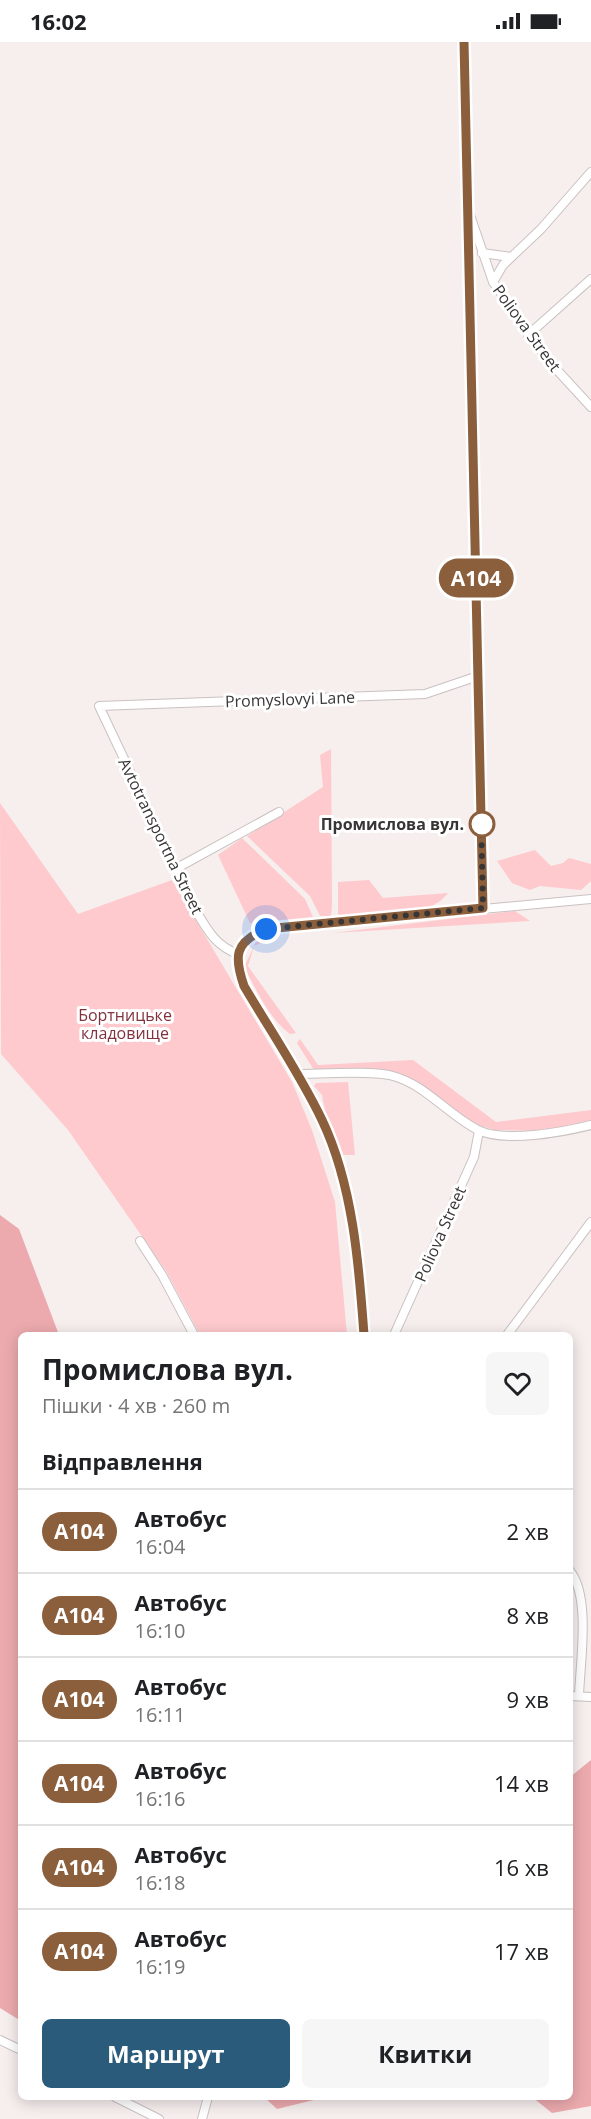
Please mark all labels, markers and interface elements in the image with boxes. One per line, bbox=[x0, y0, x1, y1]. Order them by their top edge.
text: 16:02 bbox=[30, 6, 87, 36]
street label: Poliova Street bbox=[488, 280, 566, 376]
line badge: А104 bbox=[434, 558, 518, 598]
text: А104 bbox=[451, 564, 501, 592]
street label: Promyslovyi Lane bbox=[225, 686, 355, 712]
street label: Avtotransportna Street bbox=[114, 754, 209, 918]
marker: Промислова вул. bbox=[469, 811, 495, 837]
place label: Промислова вул. bbox=[321, 813, 464, 835]
your location bbox=[251, 914, 281, 944]
park label: Бортницьке кладовище bbox=[78, 1004, 172, 1044]
street label: Poliova Street bbox=[409, 1182, 471, 1285]
text: Промислова вул. bbox=[42, 1350, 293, 1388]
button: heart bbox=[486, 1352, 549, 1415]
text: Пішки · 4 хв · 260 m bbox=[42, 1392, 230, 1419]
text: Відправлення bbox=[42, 1446, 203, 1476]
text: Автобус bbox=[135, 1503, 227, 1533]
text: 2 хв bbox=[507, 1516, 549, 1546]
text: А104 bbox=[54, 1517, 105, 1545]
text: 16:04 bbox=[135, 1533, 186, 1560]
text: Автобус bbox=[135, 1587, 227, 1617]
text: 8 хв bbox=[507, 1600, 549, 1630]
text: А104 bbox=[54, 1601, 105, 1629]
text: 16:10 bbox=[135, 1617, 186, 1644]
text: Автобус bbox=[135, 1671, 227, 1701]
text: 9 хв bbox=[507, 1684, 549, 1714]
text: А104 bbox=[54, 1685, 105, 1713]
text: 16:11 bbox=[135, 1701, 186, 1728]
text: Автобус bbox=[135, 1755, 227, 1785]
text: 14 хв bbox=[494, 1768, 549, 1798]
text: А104 bbox=[54, 1769, 105, 1797]
text: 16:16 bbox=[135, 1785, 186, 1812]
text: Автобус bbox=[135, 1839, 227, 1869]
text: 16 хв bbox=[494, 1852, 549, 1882]
text: А104 bbox=[54, 1853, 105, 1881]
text: 16:18 bbox=[135, 1869, 186, 1896]
text: Автобус bbox=[135, 1923, 227, 1953]
text: 17 хв bbox=[494, 1936, 549, 1966]
text: А104 bbox=[54, 1937, 105, 1965]
text: 16:19 bbox=[135, 1953, 186, 1980]
button: Маршрут bbox=[42, 2019, 290, 2088]
button: Квитки bbox=[302, 2019, 549, 2088]

